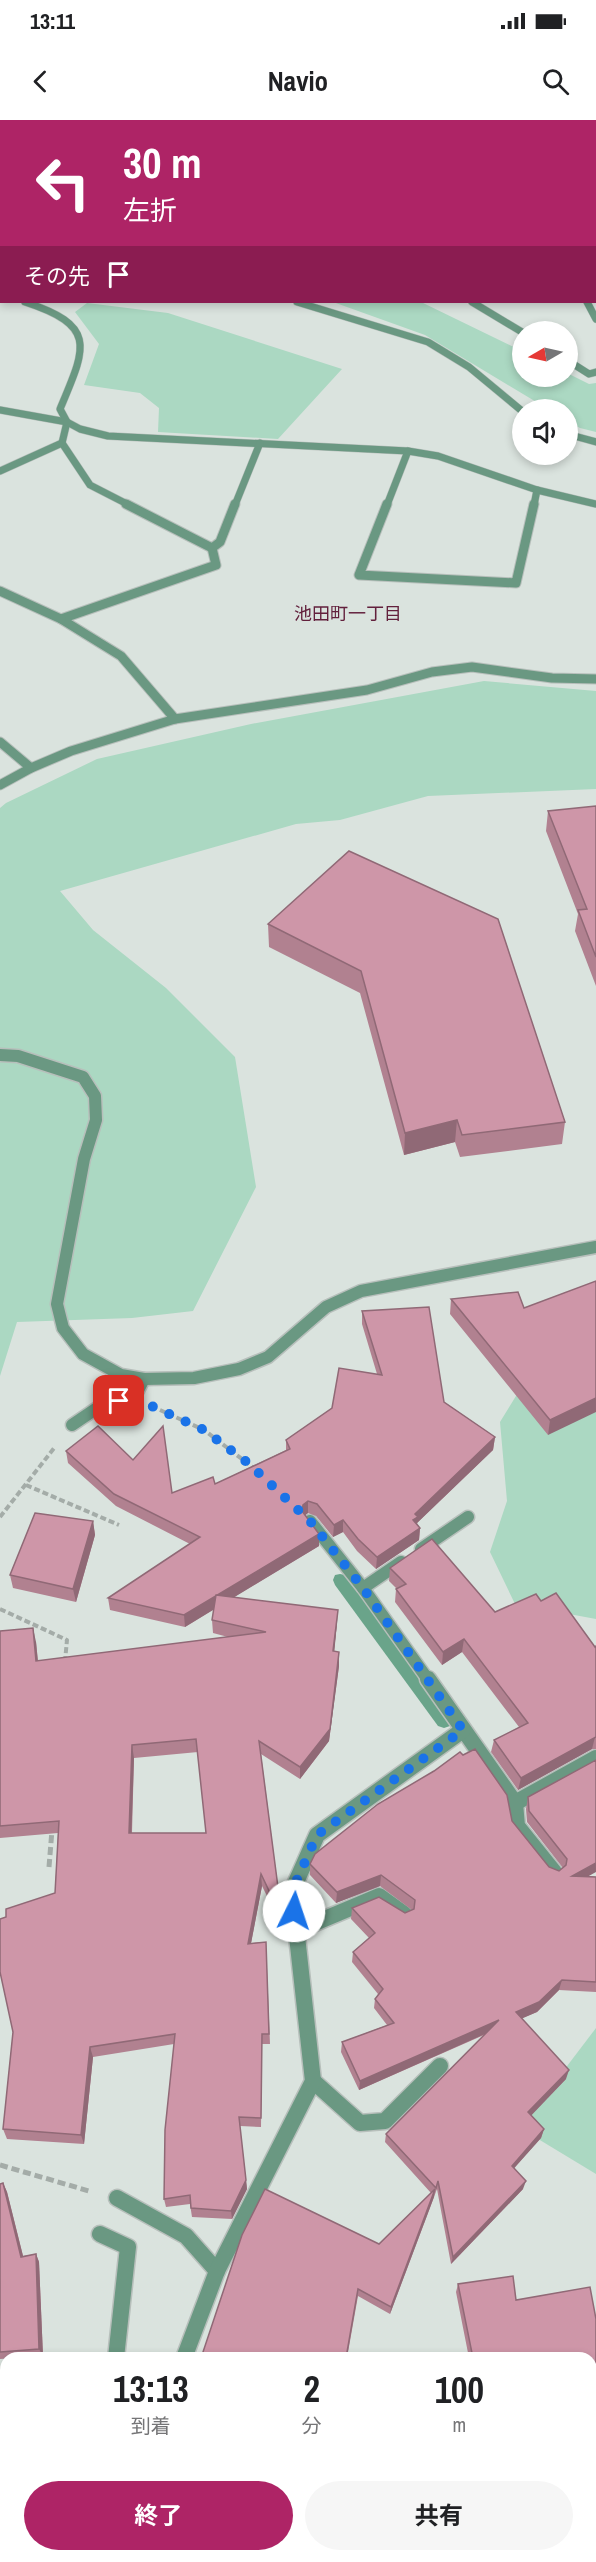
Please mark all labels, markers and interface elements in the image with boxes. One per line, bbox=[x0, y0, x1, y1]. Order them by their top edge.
text: 13:11 bbox=[30, 6, 75, 36]
text: Navio bbox=[268, 63, 328, 99]
icon: back bbox=[24, 65, 57, 98]
icon: search bbox=[539, 65, 572, 98]
text: 30 m bbox=[123, 135, 202, 191]
icon: left bbox=[24, 144, 102, 222]
text: 左折 bbox=[123, 192, 177, 228]
icon: arrive bbox=[102, 258, 135, 291]
text: その先 bbox=[24, 261, 90, 291]
north arrow bbox=[512, 321, 578, 387]
map controls bbox=[512, 321, 578, 465]
button: sound bbox=[512, 399, 578, 465]
district label: 池田町一丁目 bbox=[294, 601, 402, 626]
pin bbox=[93, 1375, 144, 1426]
icon: arrive bbox=[102, 1384, 135, 1417]
position arrow bbox=[262, 1879, 326, 1943]
text: 13:13 bbox=[113, 2365, 189, 2413]
text: 2 bbox=[303, 2365, 320, 2413]
text: 100 bbox=[435, 2366, 484, 2414]
text: m bbox=[452, 2411, 466, 2438]
text: 到着 bbox=[131, 2412, 171, 2439]
text: 分 bbox=[302, 2412, 322, 2439]
button: 終了 bbox=[24, 2481, 293, 2550]
button: 共有 bbox=[305, 2481, 573, 2550]

